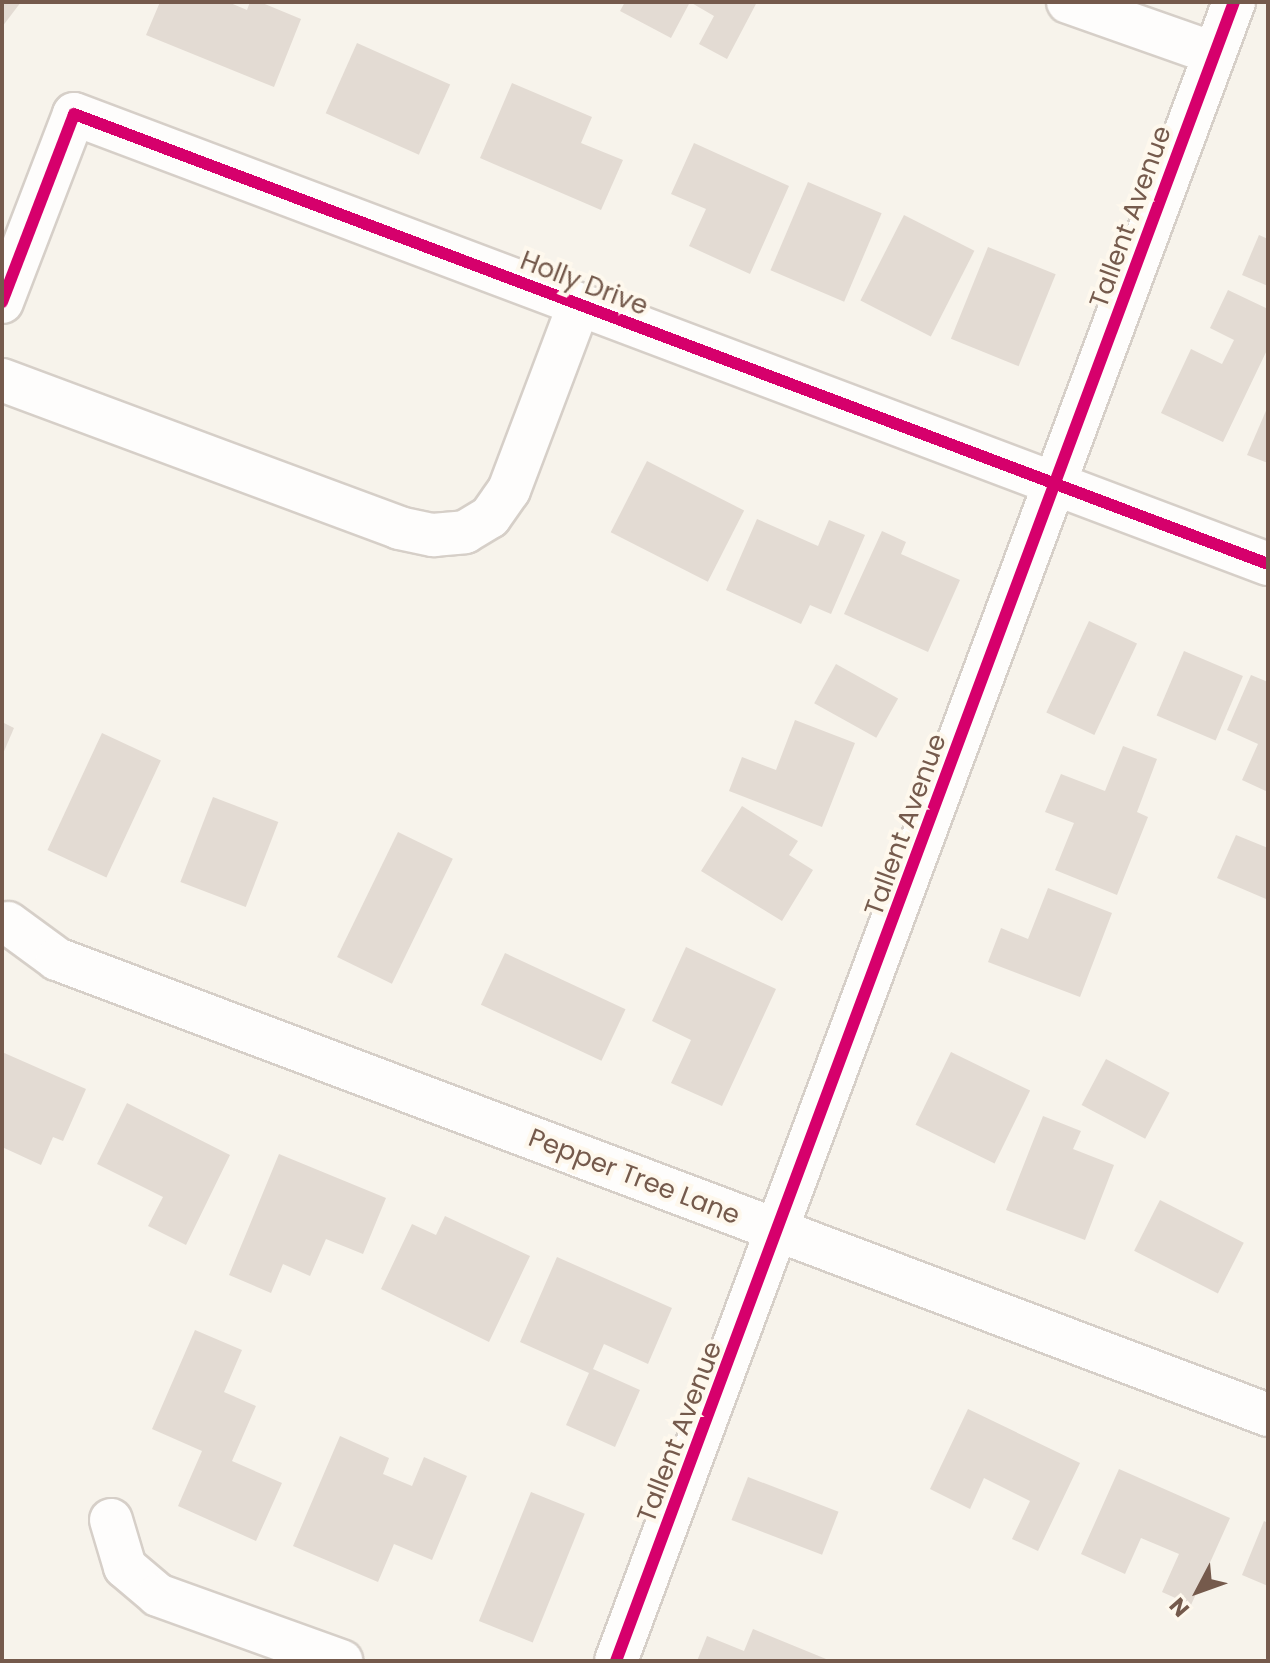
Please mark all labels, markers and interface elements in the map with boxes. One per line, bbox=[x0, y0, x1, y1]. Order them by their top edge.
street label: Tallent Avenue bbox=[1084, 122, 1178, 312]
street label: Holly Drive bbox=[516, 245, 652, 323]
street label: Tallent Avenue bbox=[859, 730, 953, 920]
street label: Pepper Tree Lane bbox=[524, 1122, 744, 1232]
street label: Tallent Avenue bbox=[631, 1337, 729, 1527]
north arrow bbox=[1158, 1551, 1238, 1631]
text: N bbox=[1162, 1591, 1197, 1623]

